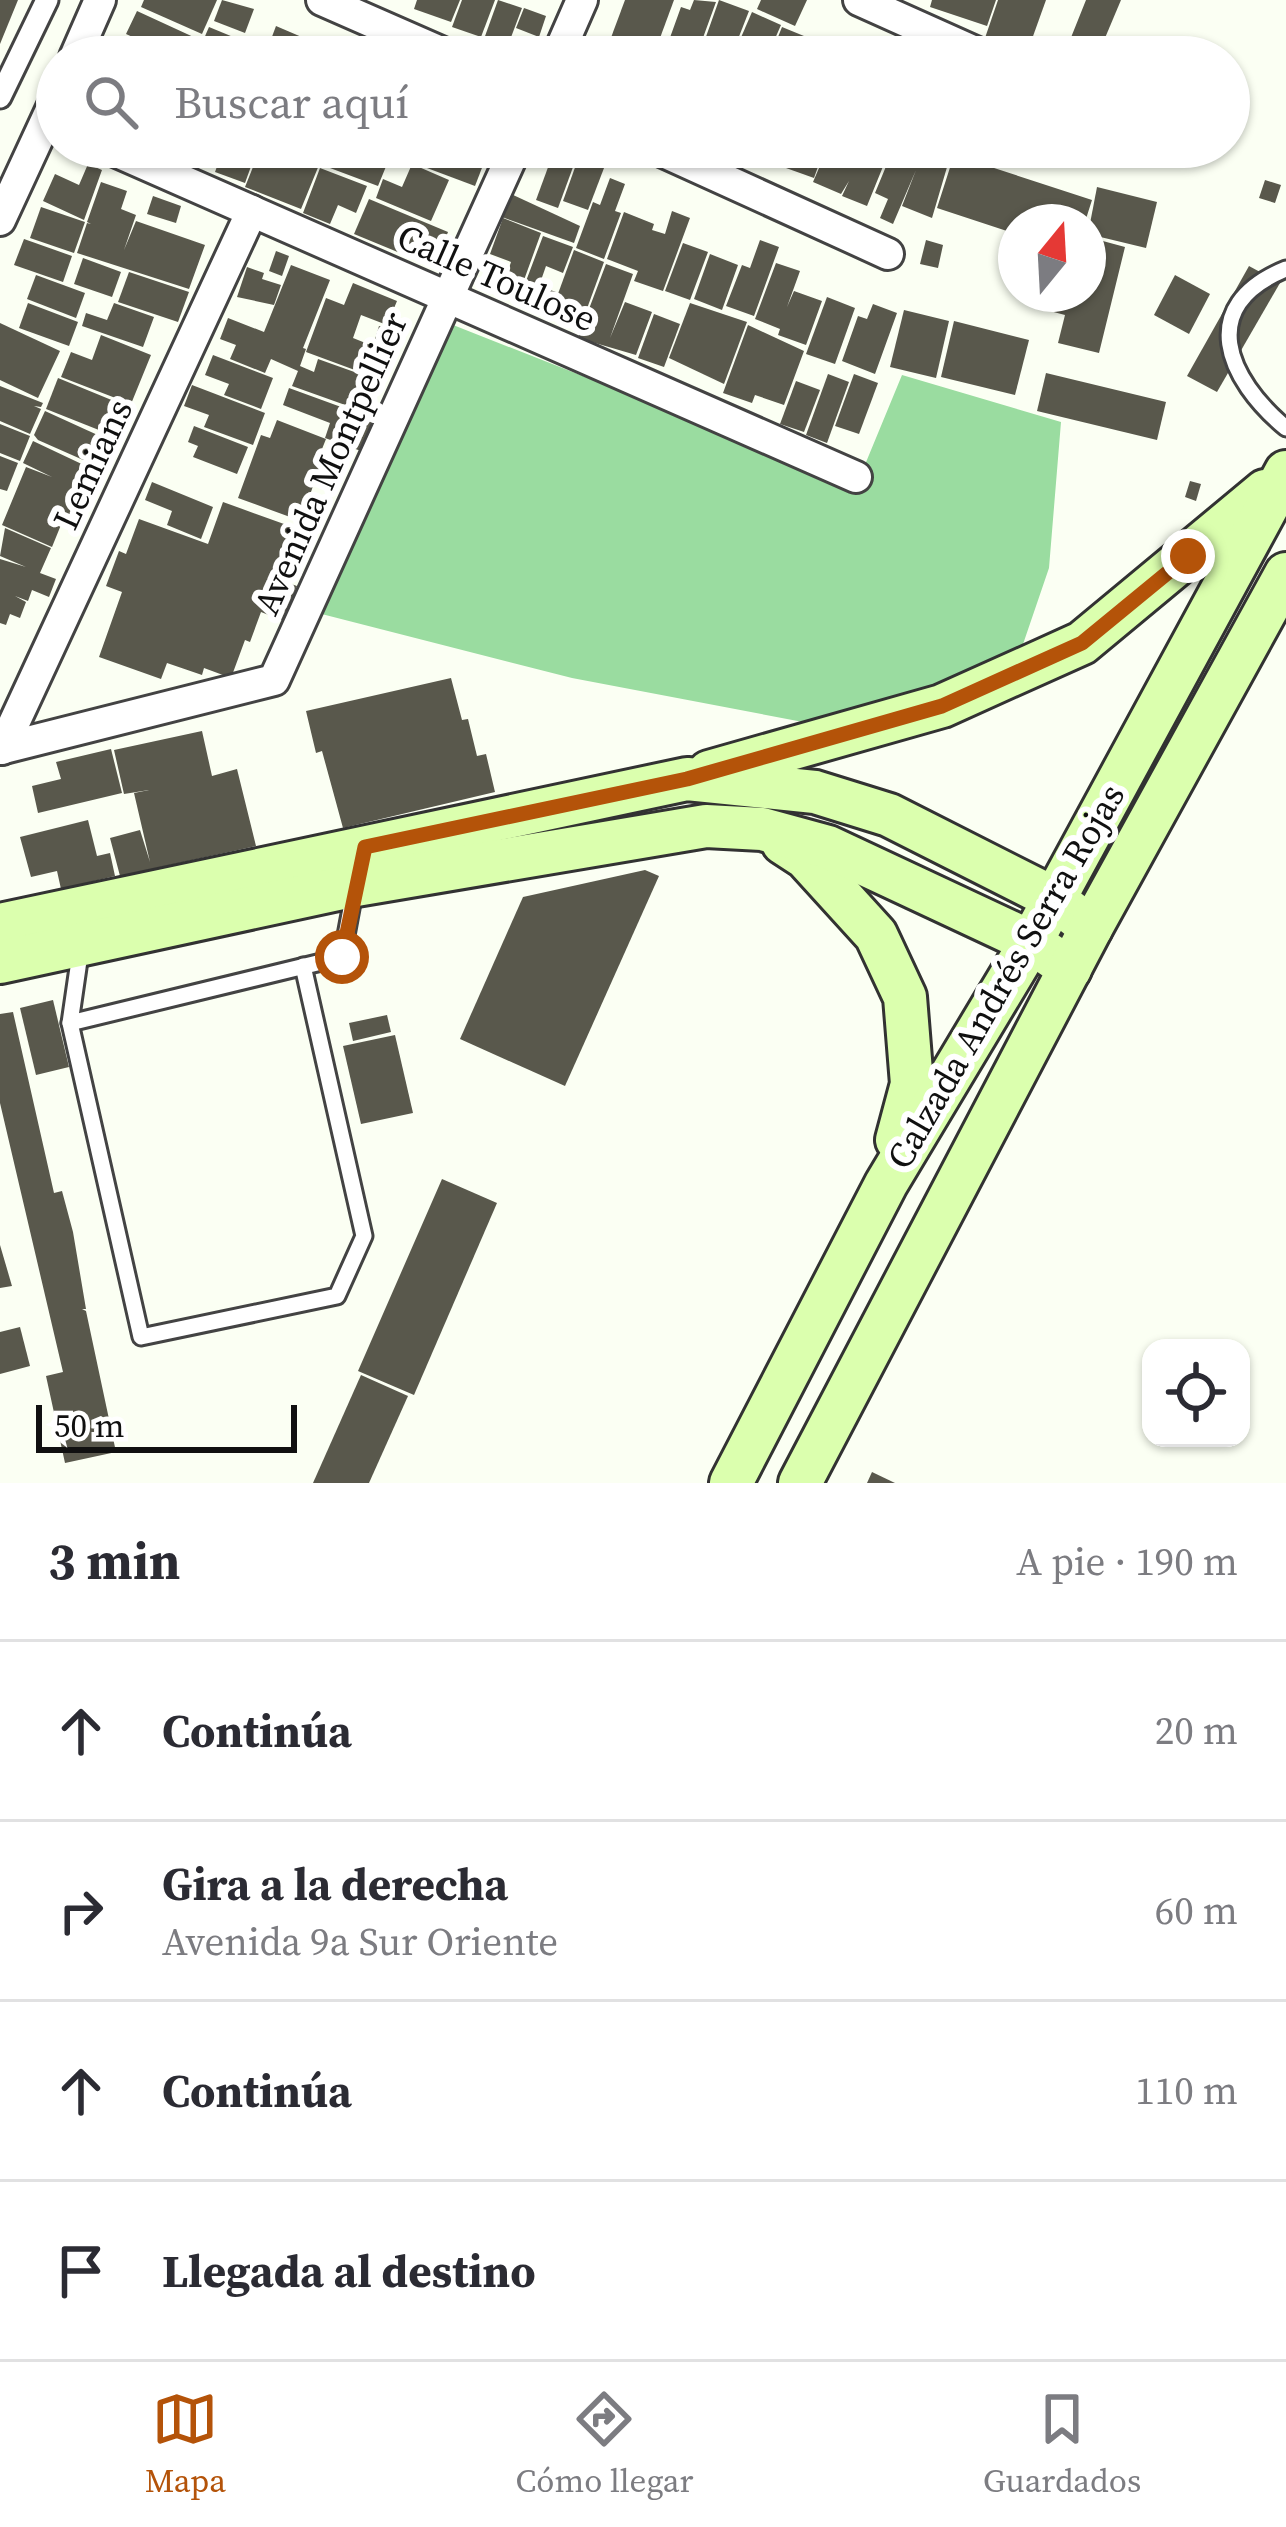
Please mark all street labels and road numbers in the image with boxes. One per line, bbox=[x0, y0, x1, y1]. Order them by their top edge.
street label: Calle Toulose bbox=[390, 212, 604, 343]
street label: Avenida Montpellier bbox=[242, 304, 419, 622]
street label: Lemians bbox=[41, 391, 144, 537]
street label: Calzada Andrés Serra Rojas bbox=[875, 775, 1136, 1178]

